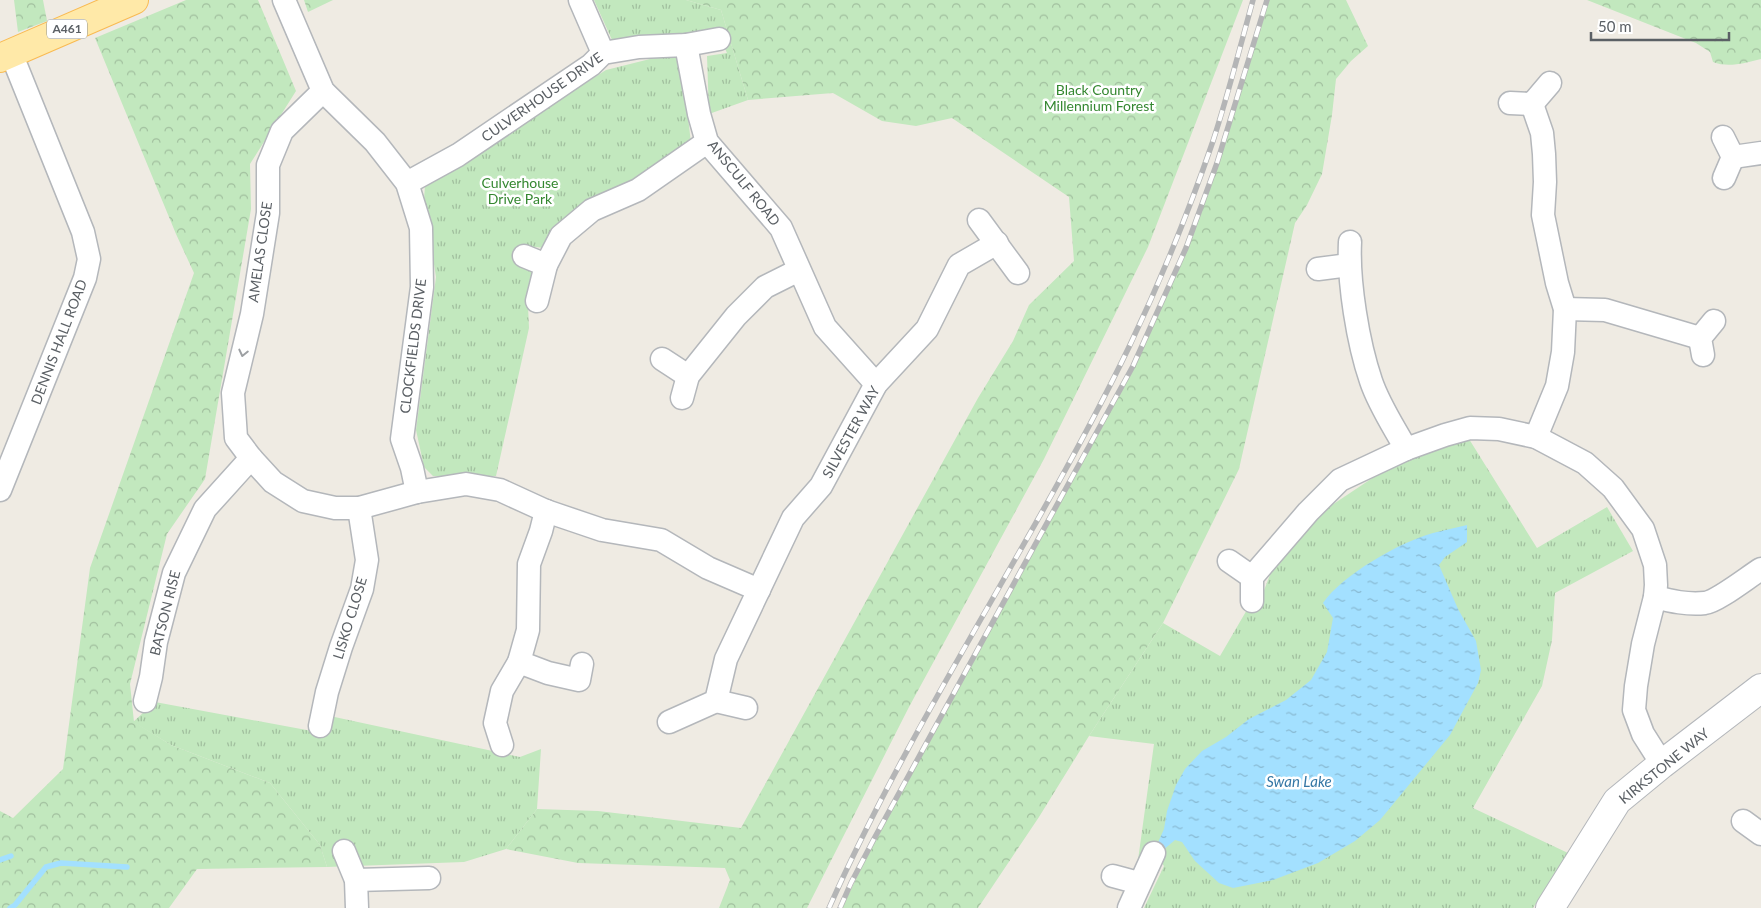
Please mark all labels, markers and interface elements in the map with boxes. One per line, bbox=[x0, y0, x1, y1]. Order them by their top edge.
scale bar bbox=[1591, 10, 1728, 42]
text: 50 m bbox=[1598, 17, 1632, 35]
road number: A461 bbox=[47, 20, 87, 38]
street label: CULVERHOUSE DRIVE bbox=[478, 48, 606, 145]
park label: Black Country Millennium Forest bbox=[1044, 81, 1154, 114]
street label: ANSCULF ROAD bbox=[705, 136, 784, 229]
park label: Culverhouse Drive Park bbox=[482, 174, 558, 207]
street label: AMELAS CLOSE bbox=[244, 201, 275, 303]
street label: DENNIS HALL ROAD bbox=[27, 277, 90, 407]
street label: CLOCKFIELDS DRIVE bbox=[396, 278, 429, 414]
one-way arrow bbox=[238, 349, 249, 358]
street label: SILVESTER WAY bbox=[818, 383, 883, 481]
street label: BATSON RISE bbox=[146, 569, 183, 657]
street label: LISKO CLOSE bbox=[329, 575, 370, 661]
street label: KIRKSTONE WAY bbox=[1615, 724, 1712, 807]
water label: Swan Lake bbox=[1266, 772, 1332, 790]

